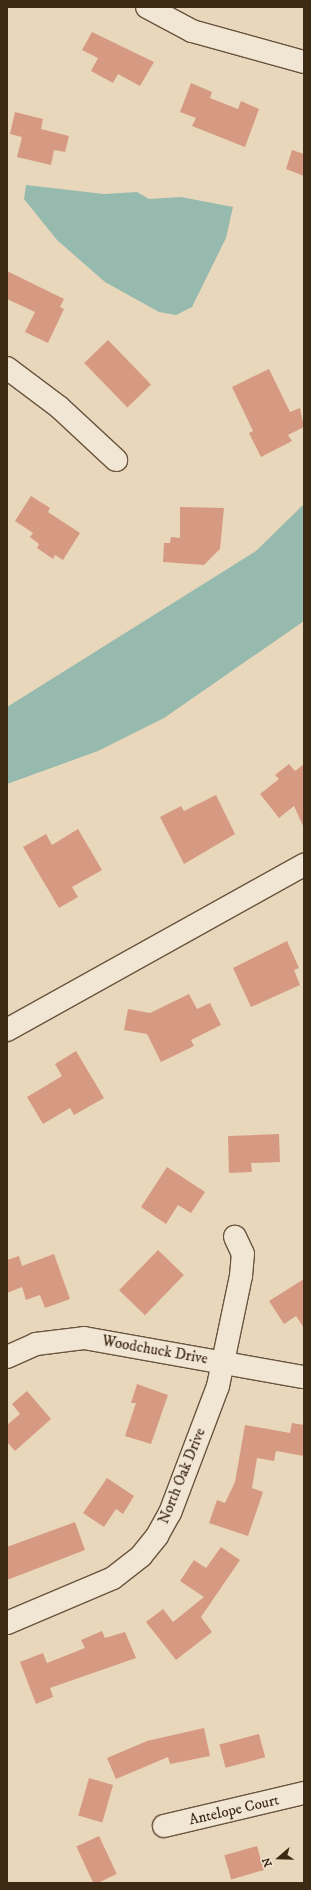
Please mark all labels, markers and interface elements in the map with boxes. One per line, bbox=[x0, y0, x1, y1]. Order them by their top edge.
street label: Woodchuck Drive bbox=[101, 1332, 209, 1368]
street label: North Oak Drive bbox=[155, 1425, 209, 1527]
street label: Antelope Court bbox=[187, 1791, 281, 1829]
north arrow bbox=[259, 1838, 299, 1878]
text: N bbox=[260, 1855, 276, 1869]

